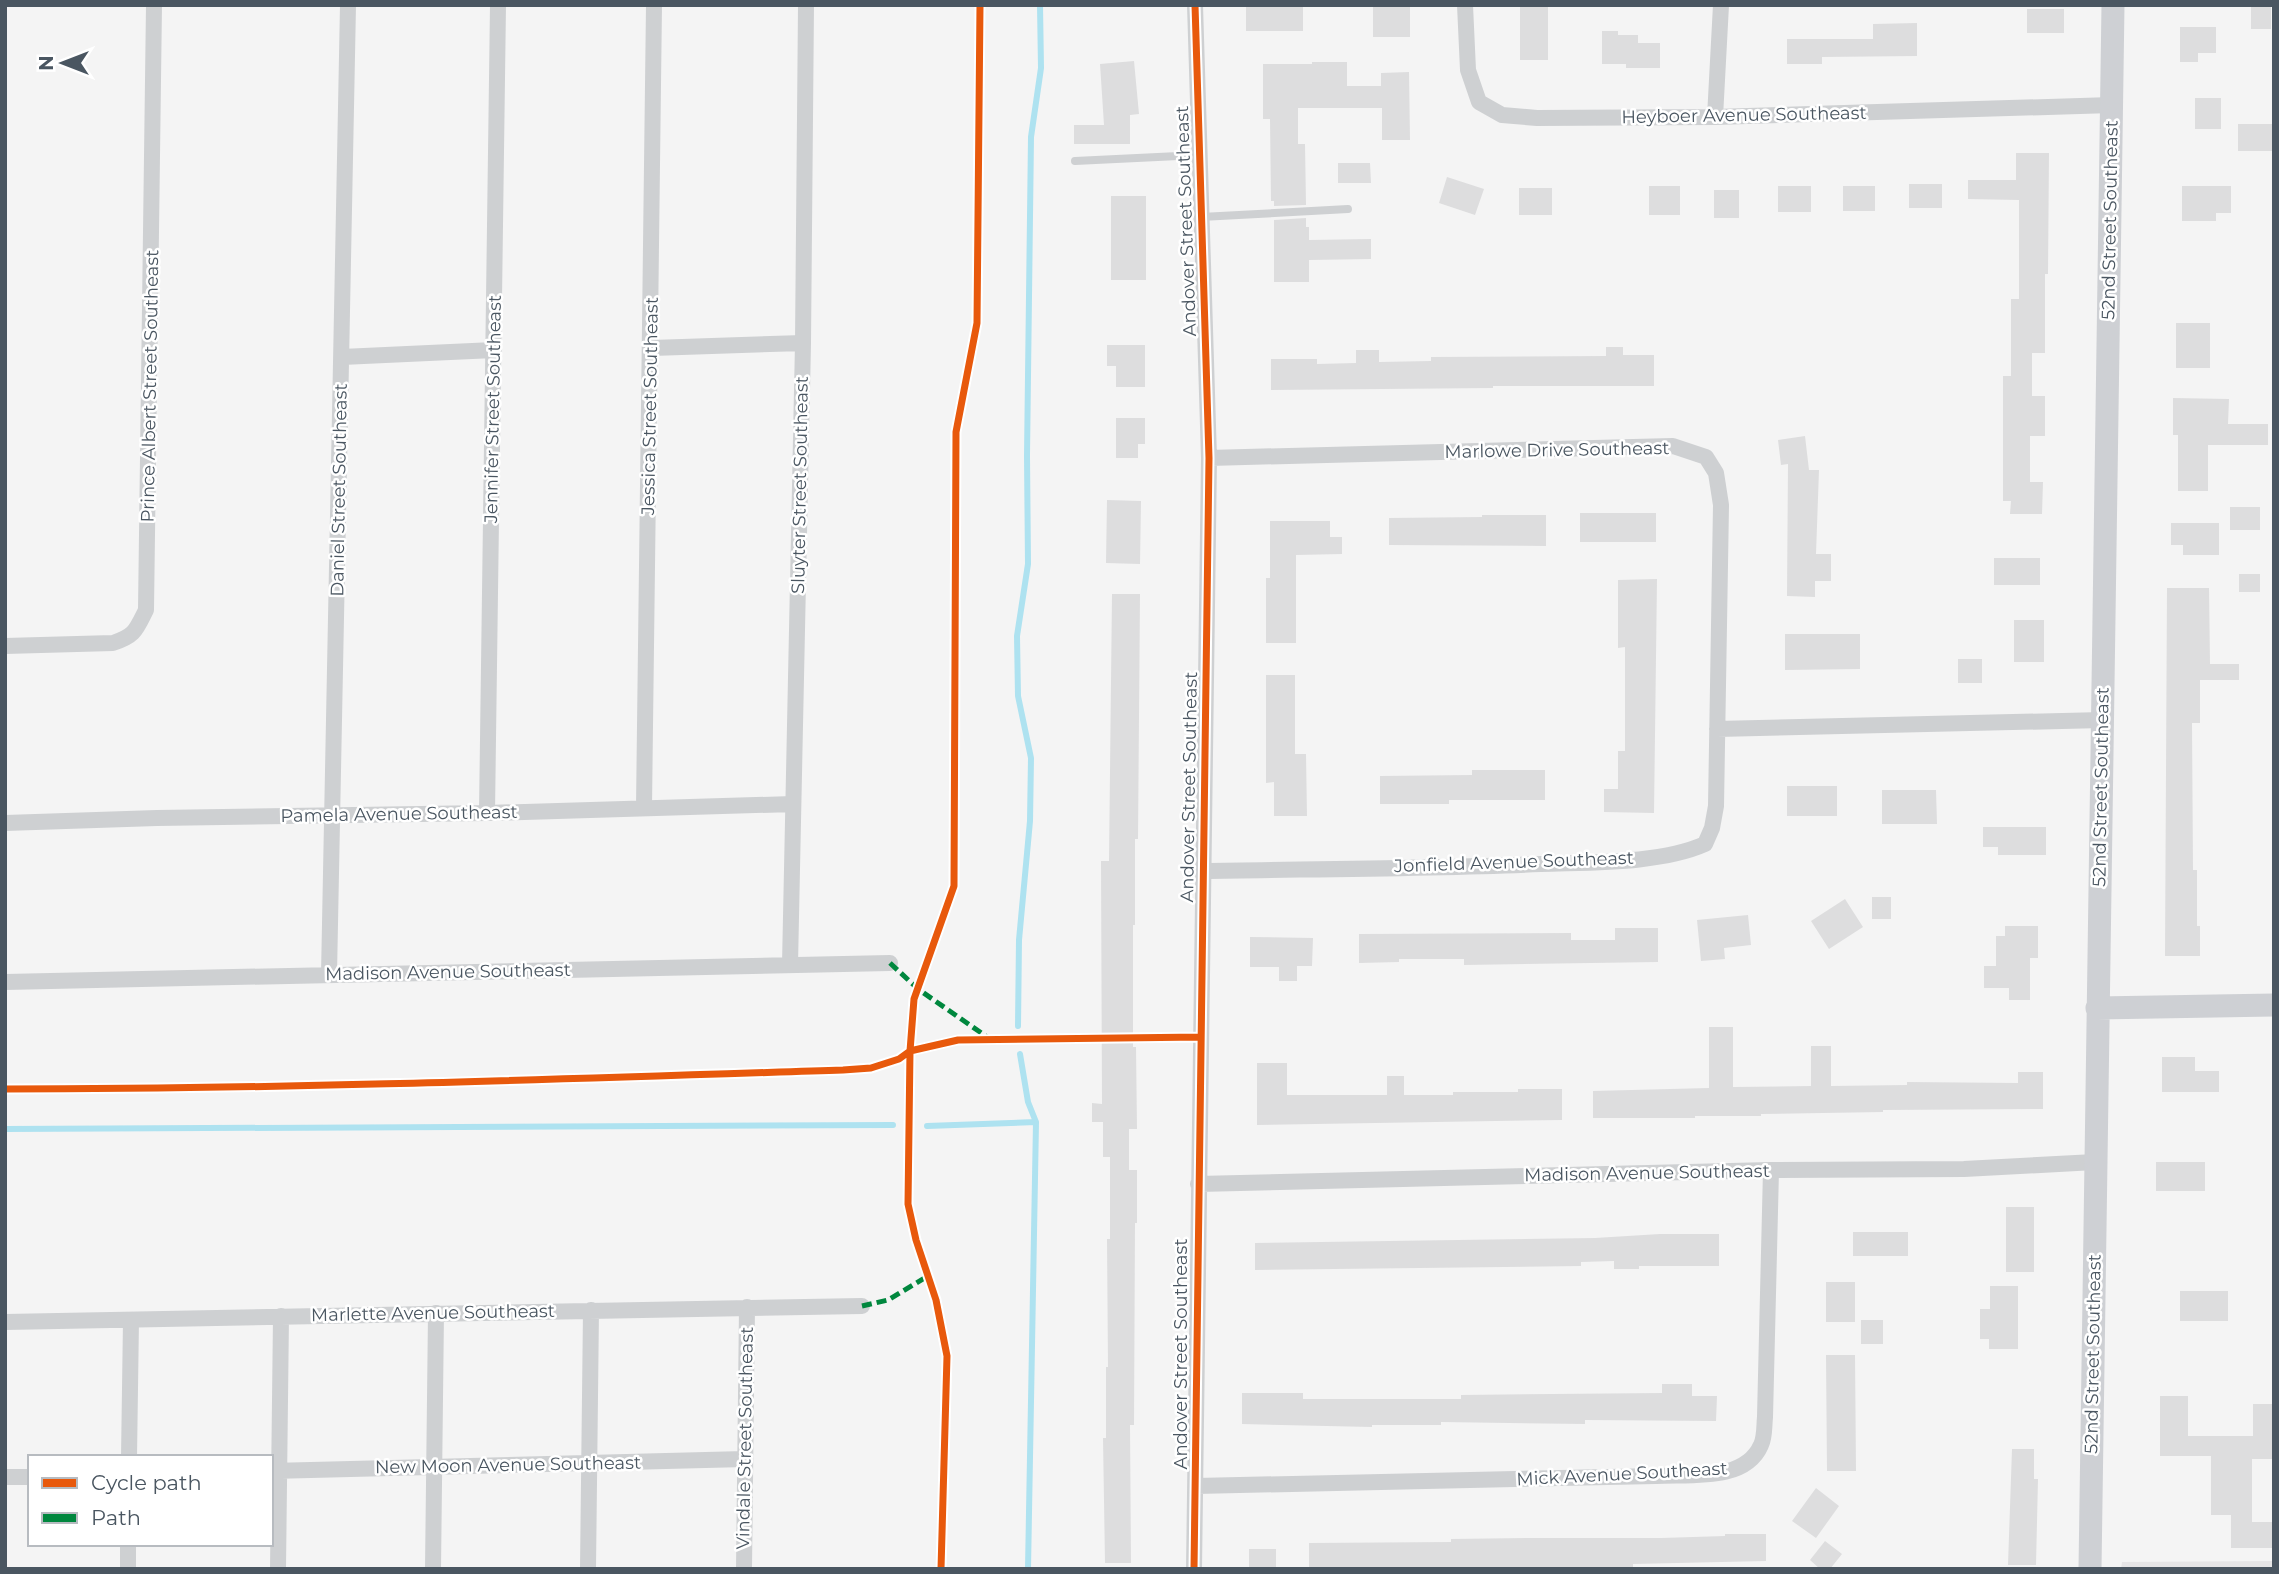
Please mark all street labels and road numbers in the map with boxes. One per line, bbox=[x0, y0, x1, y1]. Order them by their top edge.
street label: Heyboer Avenue Southeast bbox=[1621, 102, 1867, 128]
street label: Andover Street Southeast bbox=[1171, 105, 1201, 337]
street label: 52nd Street Southeast bbox=[2097, 120, 2123, 320]
street label: Prince Albert Street Southeast bbox=[137, 249, 163, 523]
street label: Jennifer Street Southeast bbox=[480, 295, 506, 524]
street label: Jessica Street Southeast bbox=[637, 297, 663, 516]
street label: Sluyter Street Southeast bbox=[787, 376, 813, 594]
street label: Daniel Street Southeast bbox=[326, 383, 352, 597]
street label: Marlowe Drive Southeast bbox=[1444, 437, 1670, 463]
street label: Andover Street Southeast bbox=[1176, 671, 1202, 903]
street label: 52nd Street Southeast bbox=[2088, 687, 2114, 887]
street label: Pamela Avenue Southeast bbox=[280, 801, 518, 827]
street label: Jonfield Avenue Southeast bbox=[1393, 847, 1634, 877]
street label: Madison Avenue Southeast bbox=[325, 959, 571, 985]
street label: Madison Avenue Southeast bbox=[1524, 1160, 1770, 1186]
street label: Andover Street Southeast bbox=[1170, 1239, 1192, 1469]
street label: 52nd Street Southeast bbox=[2080, 1254, 2106, 1454]
street label: Marlette Avenue Southeast bbox=[311, 1300, 555, 1326]
street label: Vindale Street Southeast bbox=[732, 1326, 758, 1550]
street label: New Moon Avenue Southeast bbox=[375, 1452, 641, 1478]
street label: Mick Avenue Southeast bbox=[1516, 1457, 1728, 1491]

